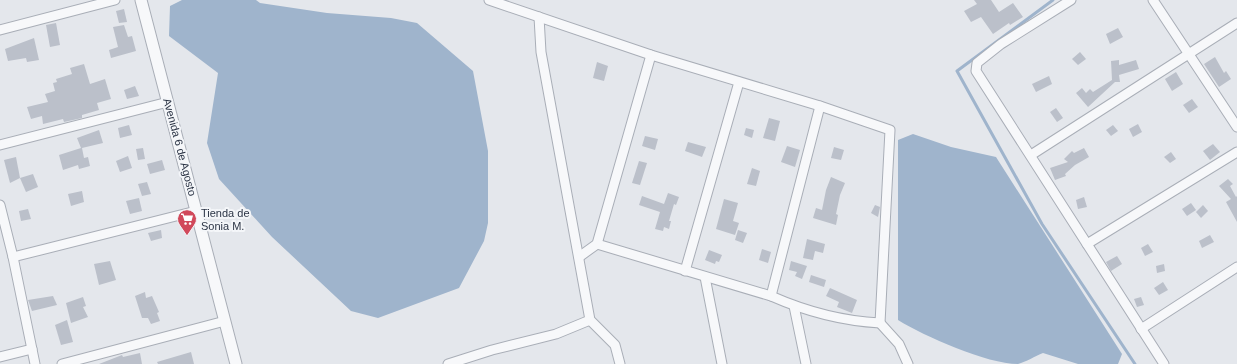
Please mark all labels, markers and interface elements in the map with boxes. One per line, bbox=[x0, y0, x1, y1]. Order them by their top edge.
street label: Avenida 6 de Agosto bbox=[161, 97, 199, 197]
place label: Tienda de Sonia M. bbox=[201, 207, 250, 232]
supermarket icon: Tienda de Sonia M. bbox=[176, 208, 198, 236]

